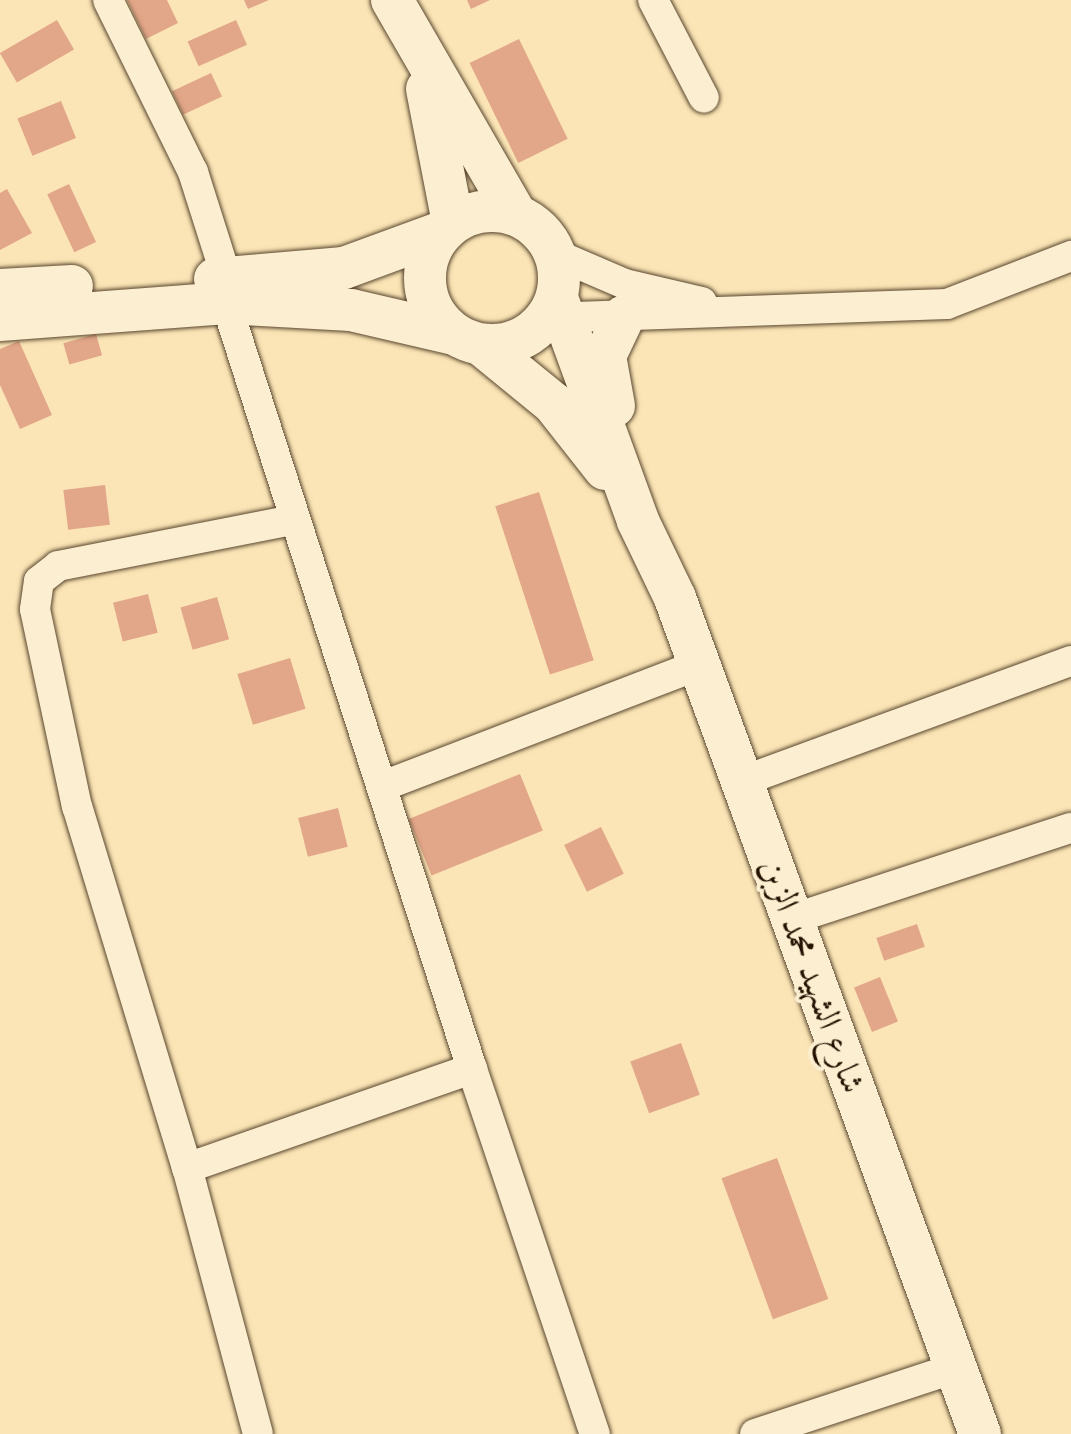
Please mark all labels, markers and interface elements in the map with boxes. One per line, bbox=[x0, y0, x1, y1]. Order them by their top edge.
street label: شارع الشهيد محمد الزبن bbox=[751, 853, 873, 1099]

